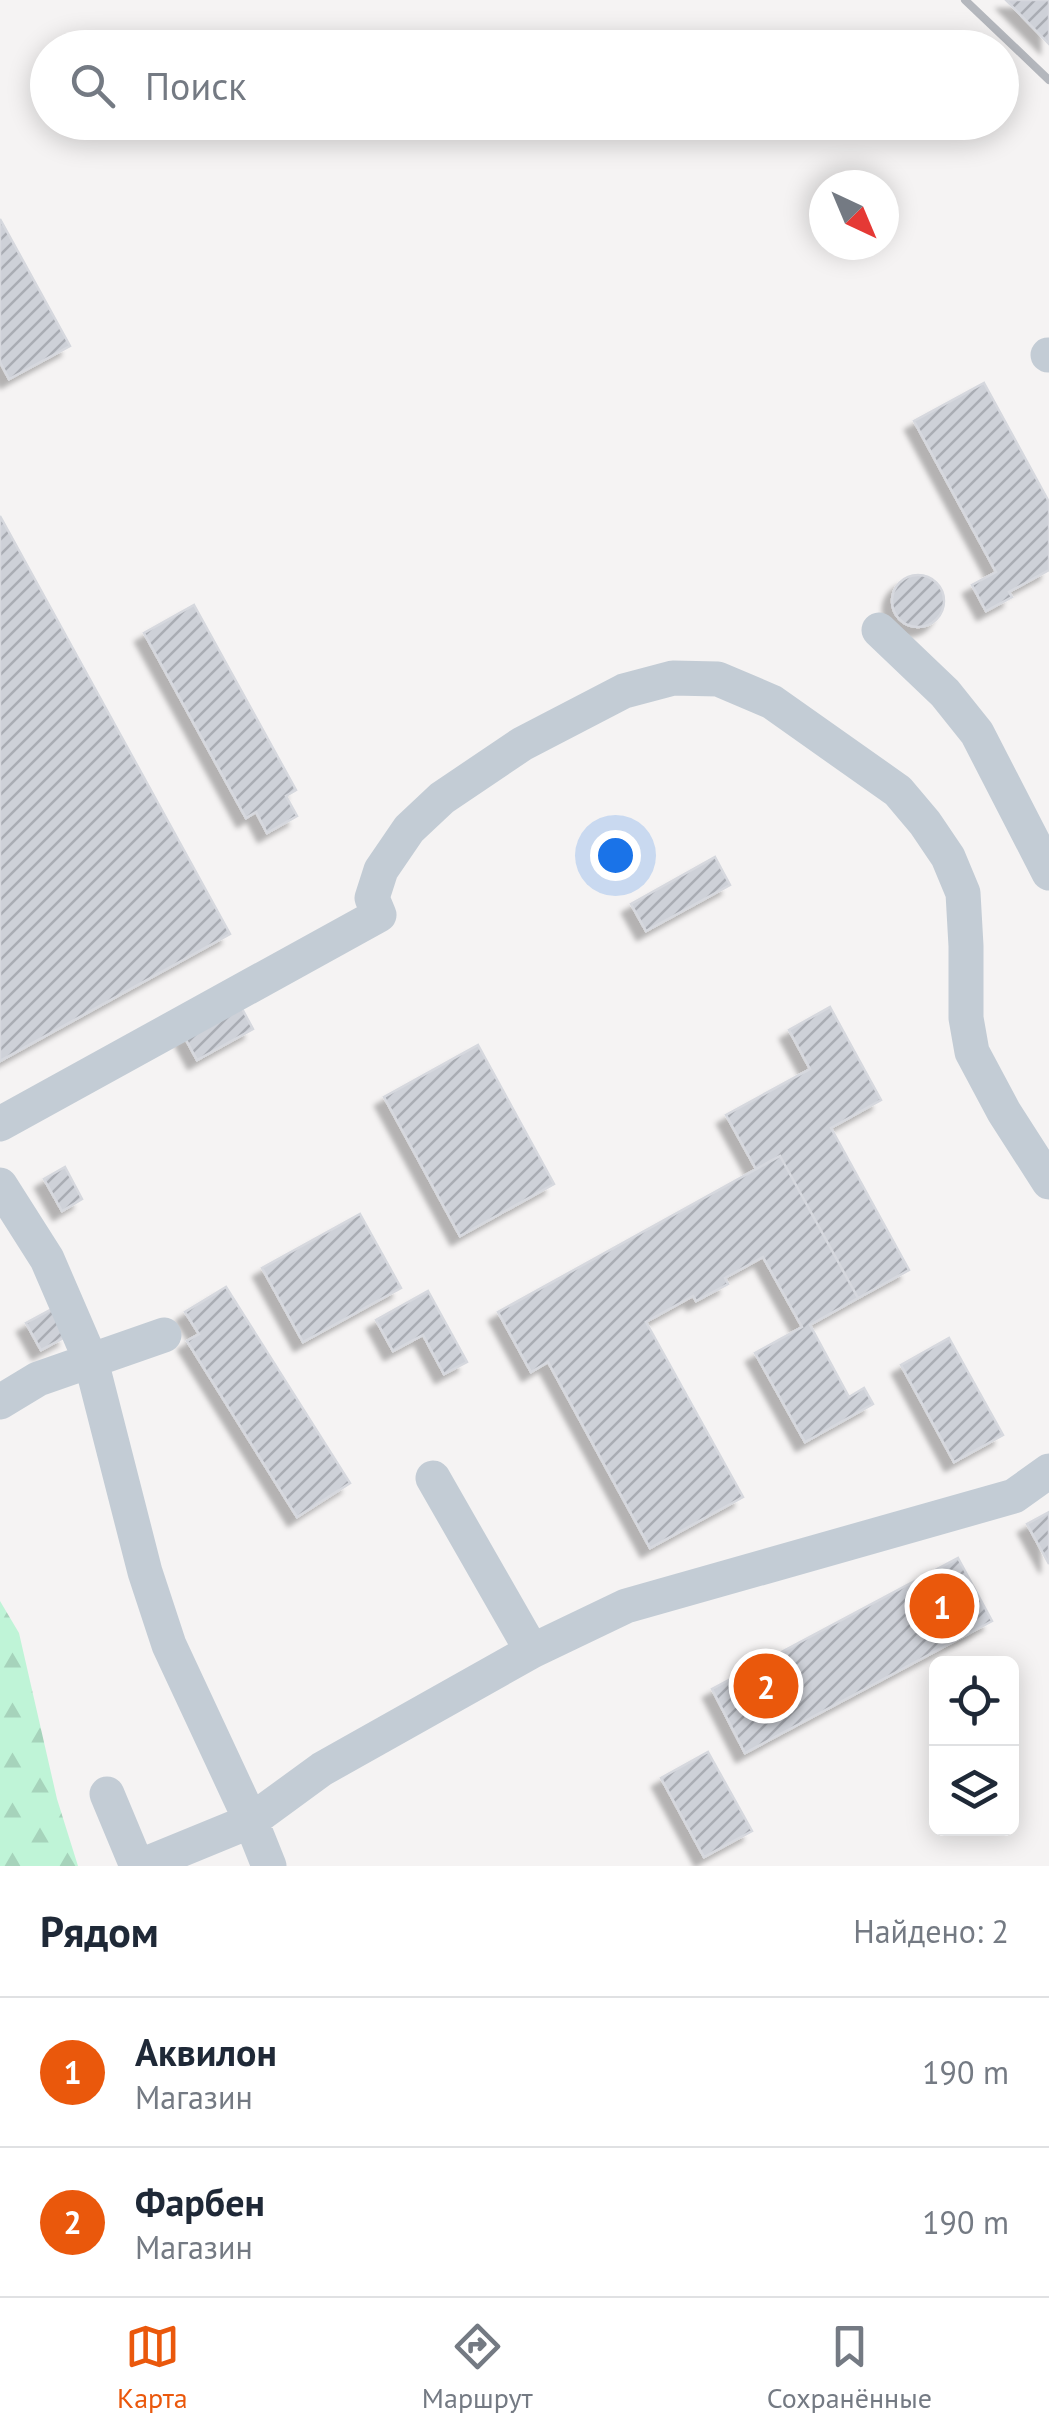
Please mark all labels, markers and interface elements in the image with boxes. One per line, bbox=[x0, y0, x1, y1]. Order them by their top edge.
search box bbox=[30, 30, 1019, 140]
icon: search bbox=[65, 58, 120, 113]
text: Поиск bbox=[145, 61, 246, 110]
north arrow bbox=[809, 170, 899, 260]
your location bbox=[590, 830, 641, 881]
pin: 1 bbox=[910, 1568, 974, 1644]
pin: 2 bbox=[734, 1648, 798, 1724]
map controls bbox=[929, 1656, 1019, 1836]
button: locate bbox=[929, 1656, 1019, 1746]
button: layers bbox=[929, 1746, 1019, 1836]
text: Рядом bbox=[40, 1904, 159, 1959]
text: Найдено: 2 bbox=[853, 1910, 1009, 1952]
text: Аквилон bbox=[135, 2027, 277, 2076]
text: 1 bbox=[63, 2051, 82, 2093]
text: 190 m bbox=[922, 2051, 1009, 2093]
text: Магазин bbox=[135, 2076, 253, 2118]
text: Фарбен bbox=[135, 2177, 265, 2226]
text: 2 bbox=[63, 2201, 82, 2243]
text: 190 m bbox=[922, 2201, 1009, 2243]
text: Магазин bbox=[135, 2226, 253, 2268]
tab: Карта bbox=[117, 2319, 188, 2416]
tab: Маршрут bbox=[422, 2319, 533, 2416]
tab: Сохранённые bbox=[767, 2319, 932, 2416]

